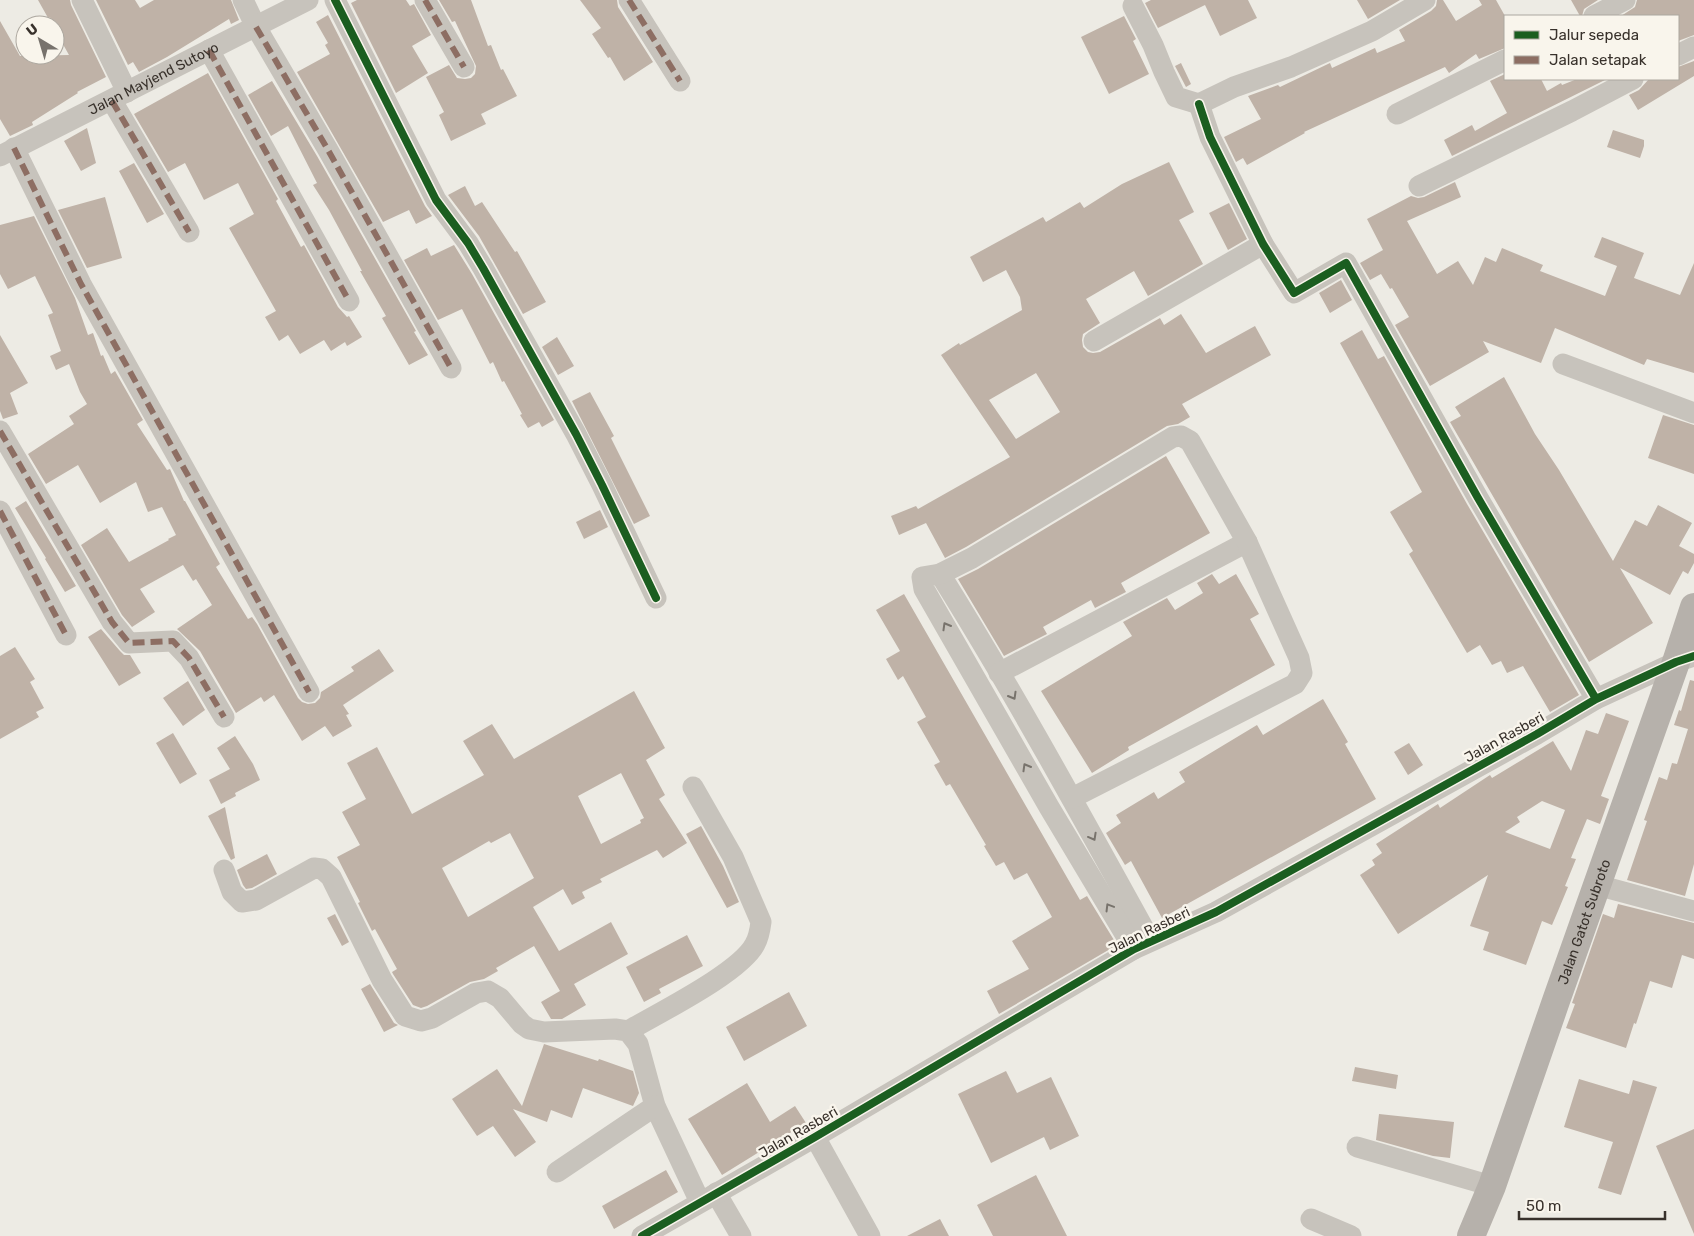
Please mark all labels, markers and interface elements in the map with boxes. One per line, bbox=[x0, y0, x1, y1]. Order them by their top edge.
north arrow bbox=[15, 15, 65, 65]
legend bbox=[1504, 15, 1679, 80]
text: U bbox=[23, 20, 42, 40]
text: Jalur sepeda bbox=[1549, 26, 1639, 44]
street label: Jalan Mayjend Sutoyo bbox=[86, 39, 222, 119]
text: Jalan setapak bbox=[1549, 51, 1647, 69]
one-way arrow bbox=[942, 623, 952, 632]
one-way arrow bbox=[1006, 690, 1016, 699]
street label: Jalan Rasberi bbox=[1461, 709, 1547, 766]
one-way arrow bbox=[1022, 764, 1032, 773]
one-way arrow bbox=[1087, 831, 1097, 840]
street label: Jalan Gatot Subroto bbox=[1555, 857, 1614, 987]
street label: Jalan Rasberi bbox=[1106, 903, 1193, 957]
one-way arrow bbox=[1106, 904, 1116, 913]
street label: Jalan Rasberi bbox=[756, 1103, 841, 1162]
scale bar bbox=[1519, 1188, 1665, 1220]
text: 50 m bbox=[1526, 1197, 1561, 1215]

